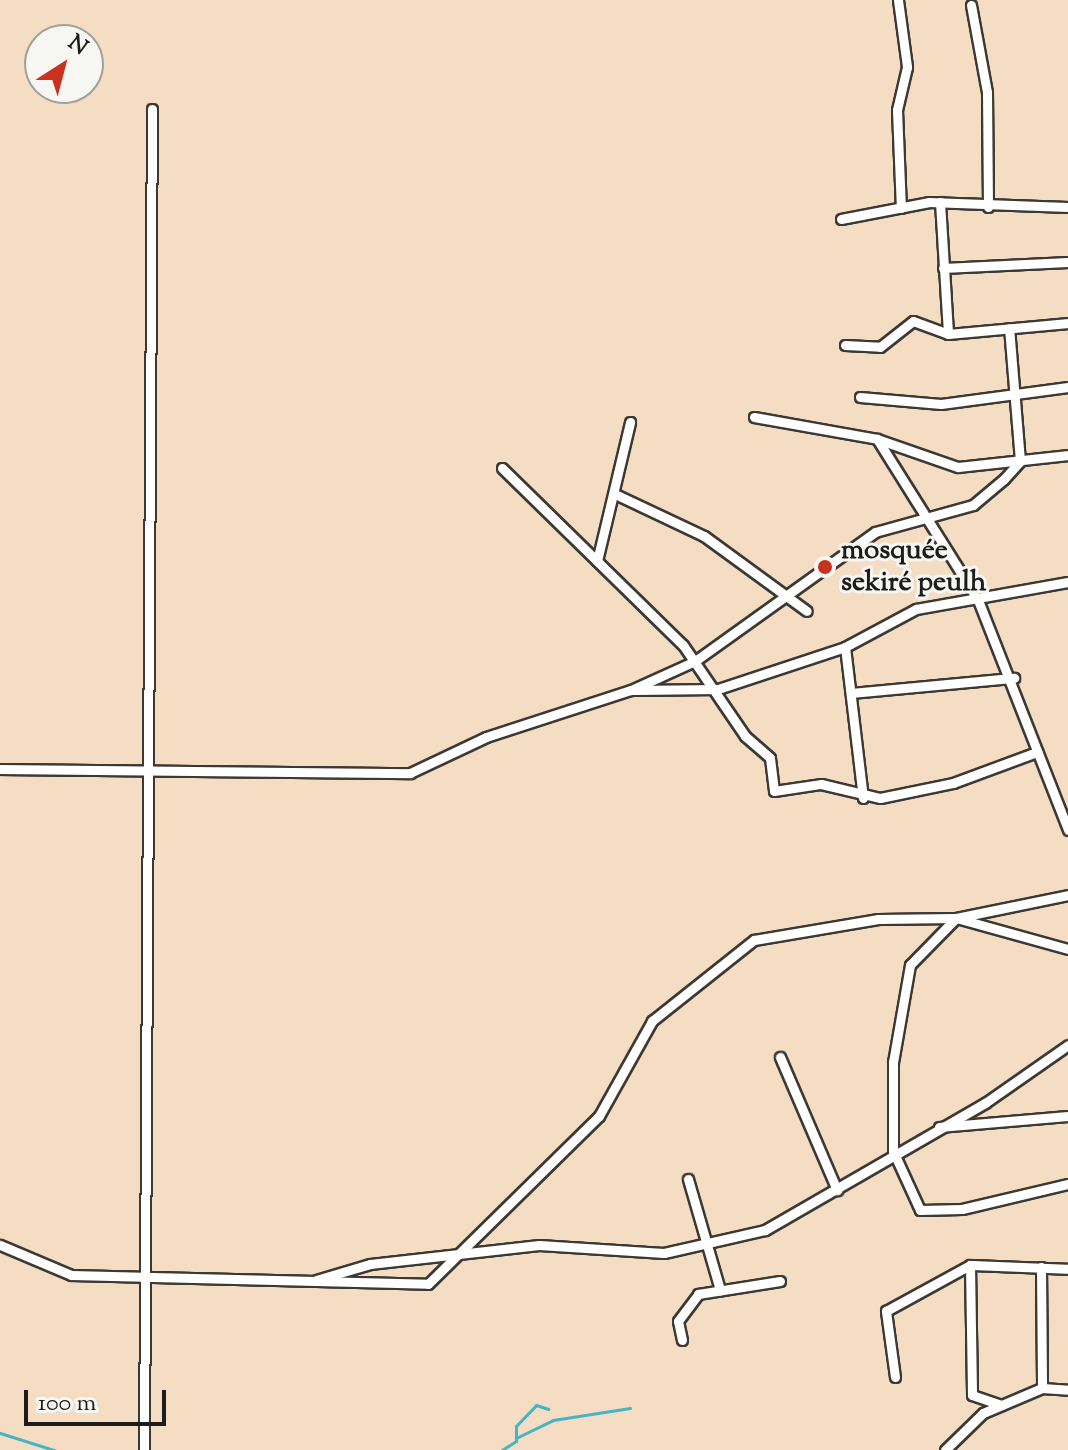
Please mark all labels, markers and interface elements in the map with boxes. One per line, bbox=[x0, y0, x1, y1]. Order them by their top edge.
north arrow bbox=[24, 24, 104, 104]
text: N bbox=[60, 28, 93, 64]
place label: mosquée sekiré peulh bbox=[841, 534, 986, 600]
marker: mosquée sekiré peulh bbox=[816, 558, 834, 576]
scale bar bbox=[28, 1374, 170, 1424]
text: 100 m bbox=[38, 1387, 96, 1421]

